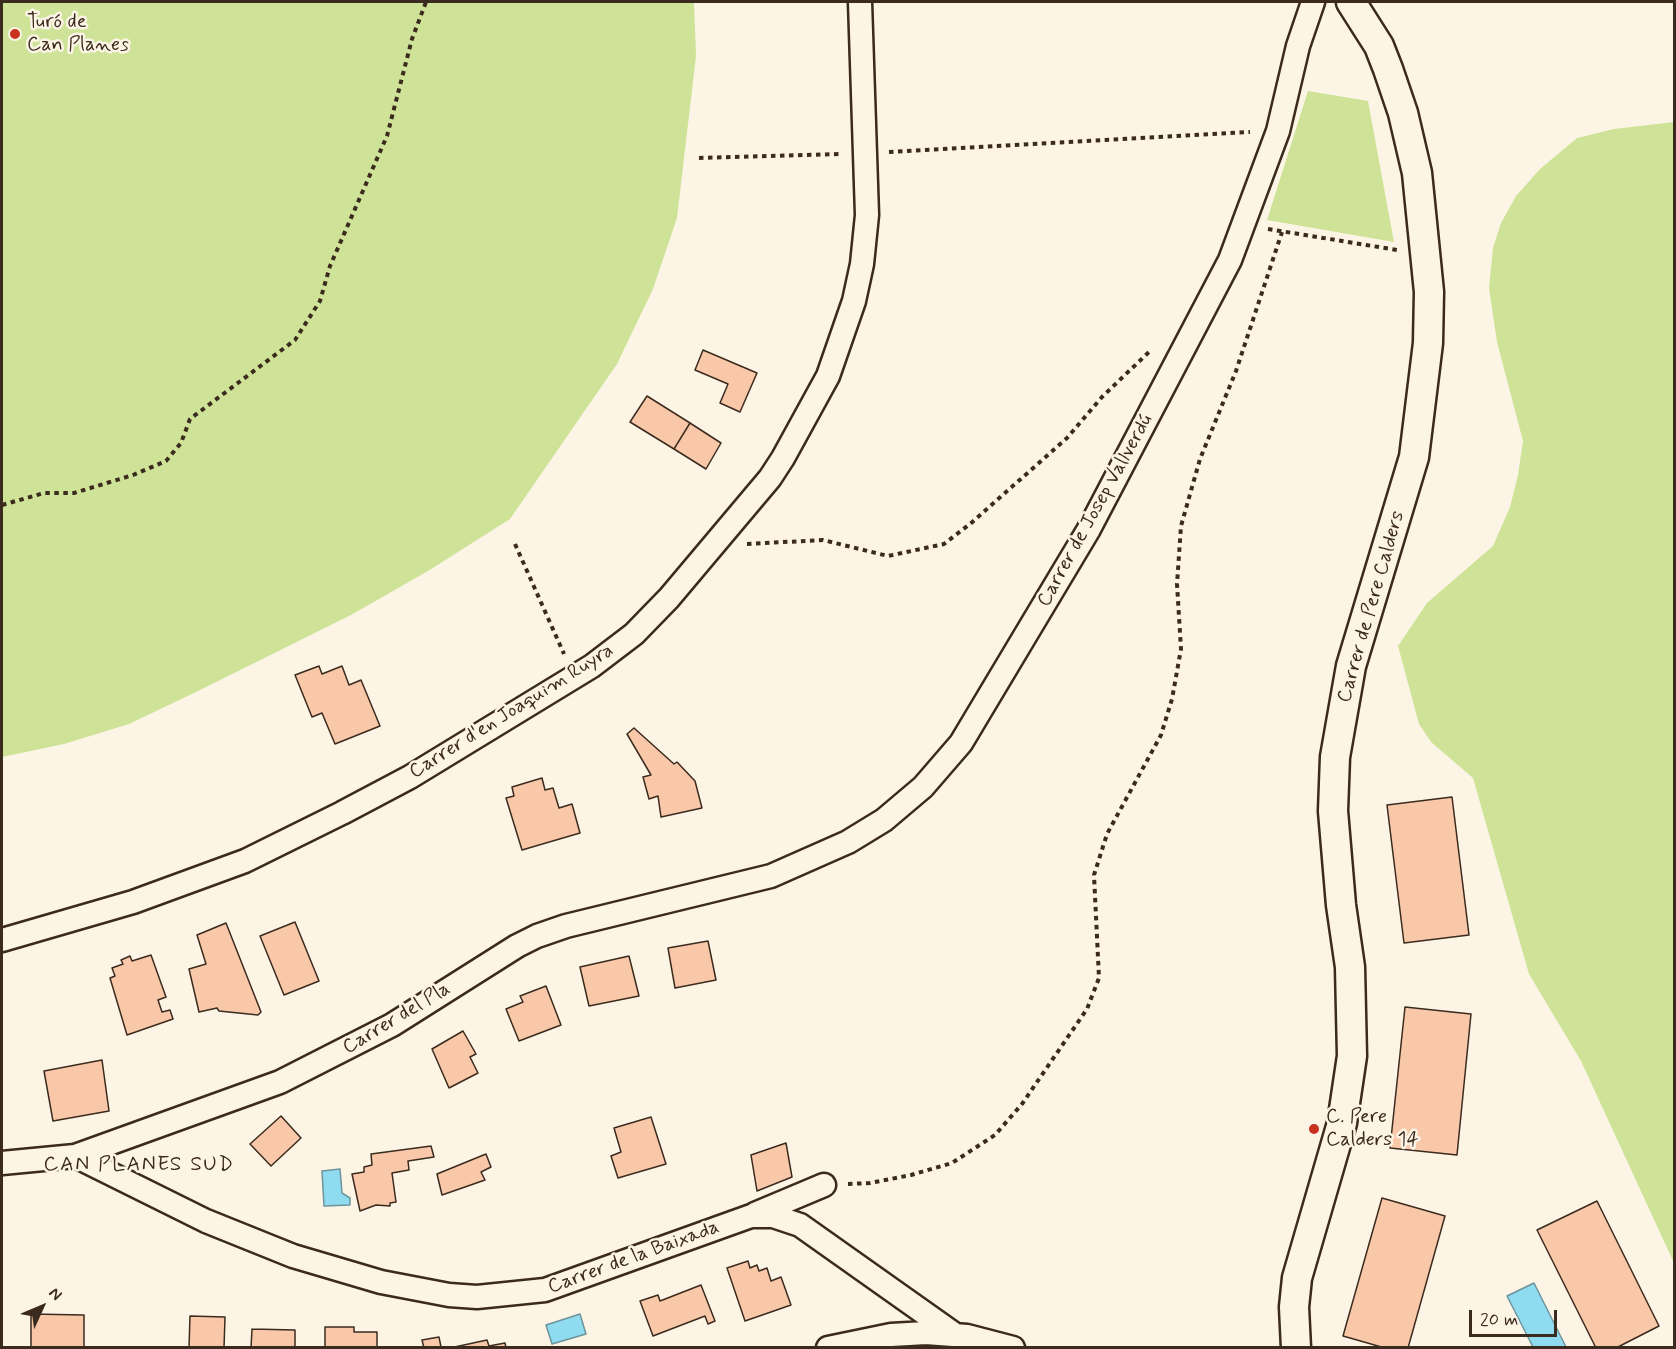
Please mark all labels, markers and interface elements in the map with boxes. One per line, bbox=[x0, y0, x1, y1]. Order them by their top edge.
place label: Turó de Can Planes bbox=[27, 11, 129, 58]
marker: Turó de Can Planes bbox=[8, 27, 22, 41]
street label: Carrer de Josep Vallverdú bbox=[1033, 410, 1159, 612]
street label: Carrer de Pere Calders bbox=[1333, 508, 1411, 706]
street label: Carrer d'en Joaquim Ruyra bbox=[405, 639, 619, 785]
street label: Carrer del Pla bbox=[339, 977, 455, 1061]
place label: C. Pere Calders 14 bbox=[1326, 1106, 1419, 1153]
marker: C. Pere Calders 14 bbox=[1307, 1122, 1321, 1136]
district label: CAN PLANES SUD bbox=[43, 1153, 235, 1179]
street label: Carrer de la Baixada bbox=[545, 1216, 723, 1300]
north arrow bbox=[12, 1277, 72, 1337]
text: N bbox=[44, 1283, 67, 1305]
scale bar bbox=[1472, 1298, 1560, 1336]
text: 20 m bbox=[1480, 1308, 1518, 1332]

